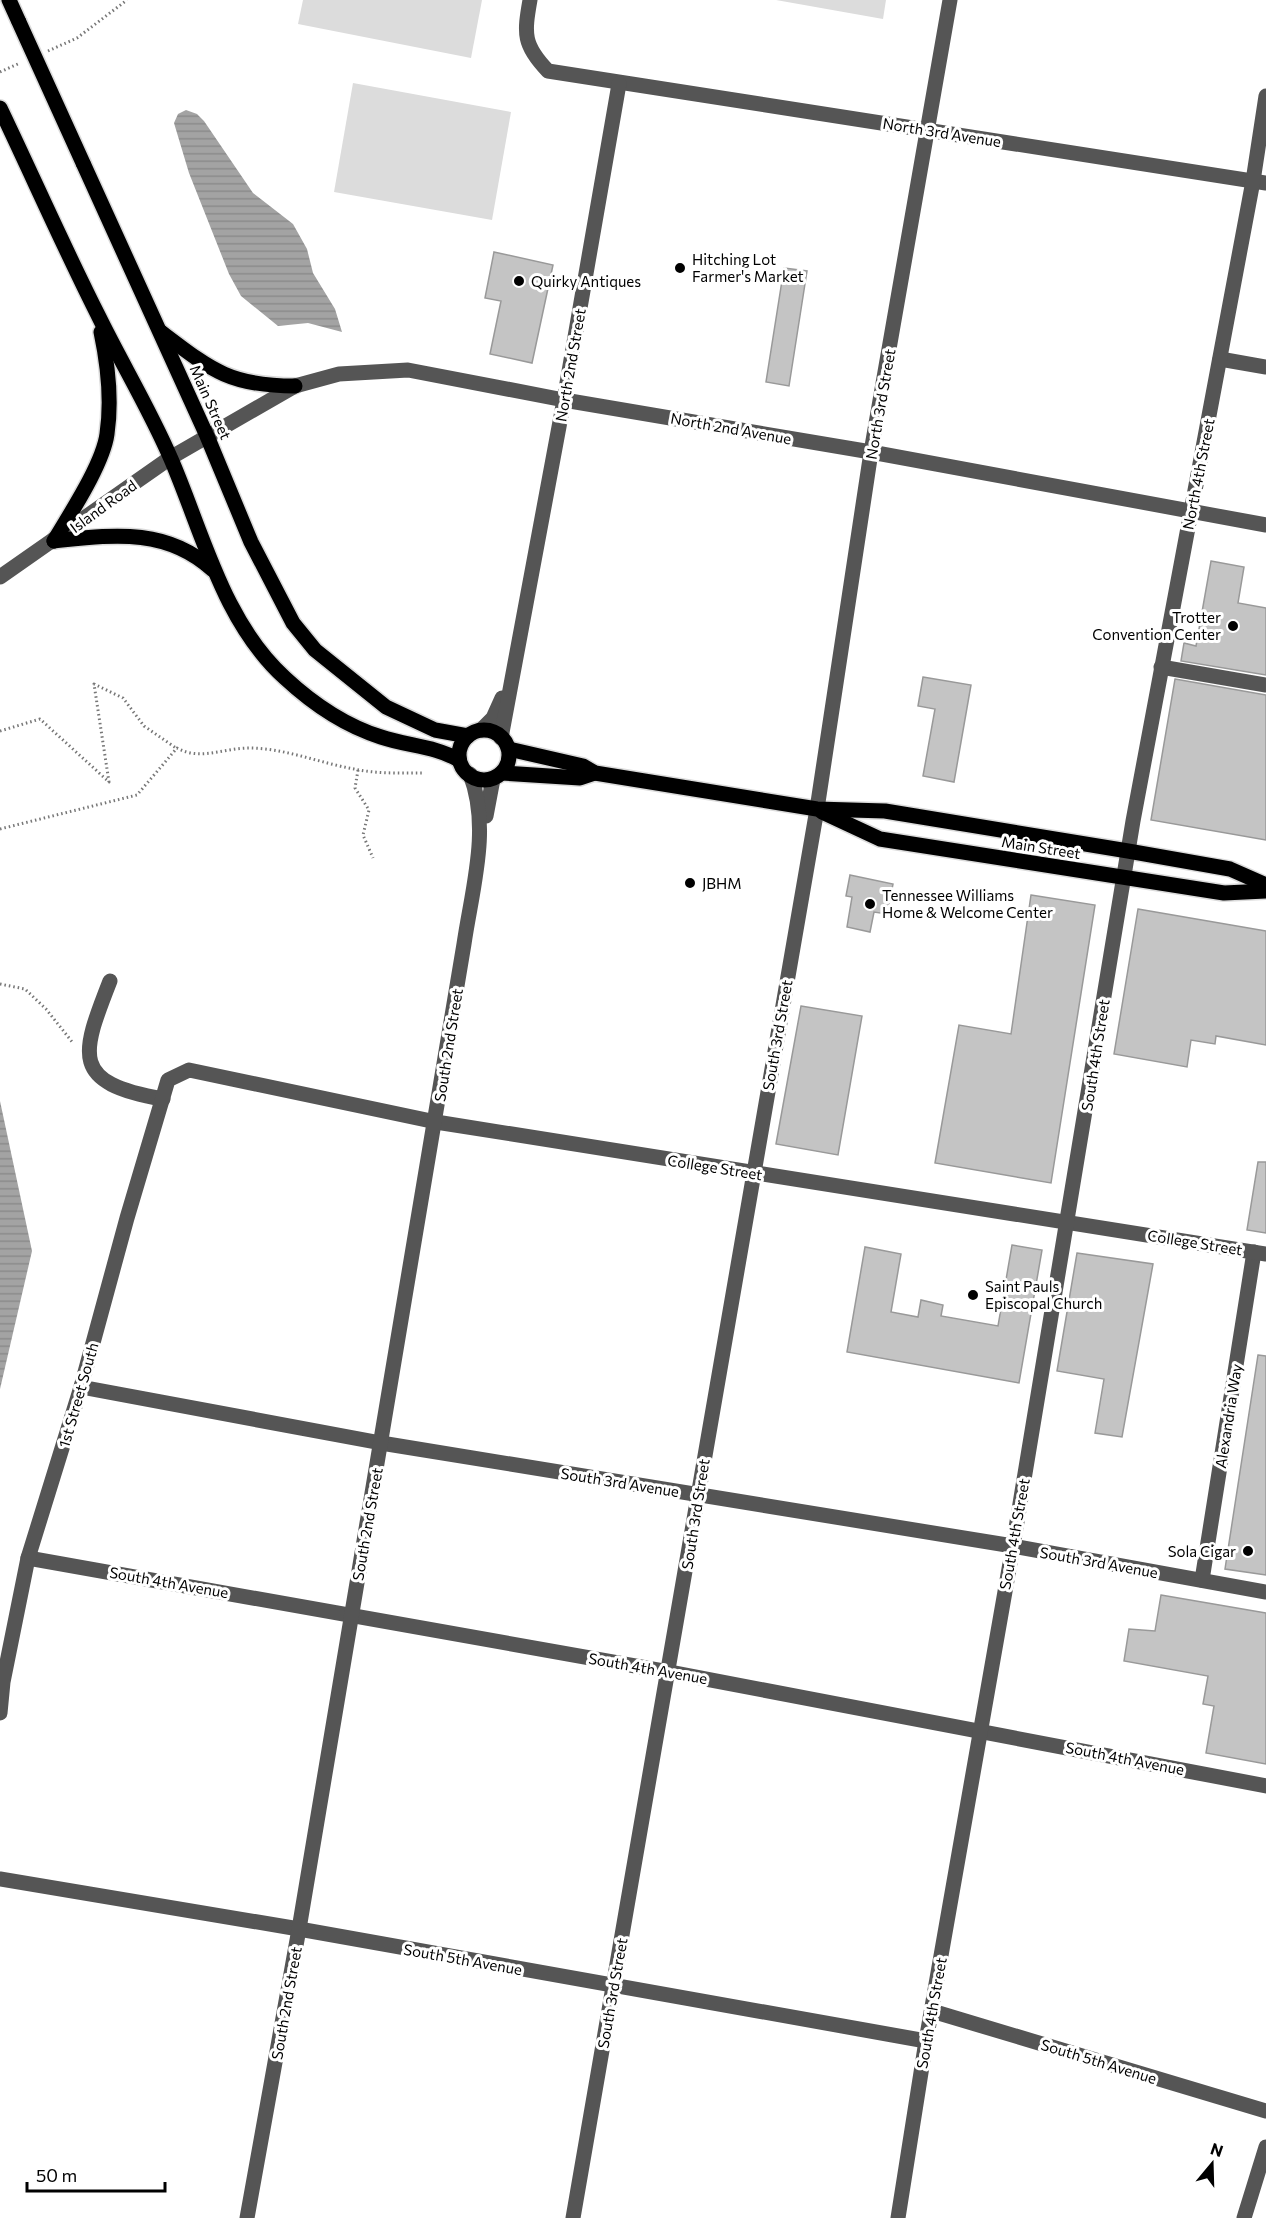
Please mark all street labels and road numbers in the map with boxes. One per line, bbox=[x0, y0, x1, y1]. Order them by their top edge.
street label: North 3rd Avenue bbox=[881, 114, 1003, 150]
street label: North 2nd Street bbox=[551, 307, 589, 423]
street label: North 3rd Street bbox=[861, 347, 899, 461]
street label: Main Street bbox=[187, 362, 235, 442]
street label: North 2nd Avenue bbox=[669, 409, 793, 447]
street label: North 4th Street bbox=[1178, 417, 1218, 531]
street label: Island Road bbox=[66, 476, 140, 536]
street label: Main Street bbox=[1000, 832, 1082, 862]
street label: South 3rd Street bbox=[758, 978, 796, 1092]
street label: South 2nd Street bbox=[430, 987, 466, 1103]
street label: South 4th Street bbox=[1077, 998, 1113, 1112]
street label: College Street bbox=[666, 1151, 764, 1183]
street label: College Street bbox=[1146, 1226, 1244, 1258]
street label: 1st Street South bbox=[54, 1340, 102, 1450]
street label: Alexandria Way bbox=[1211, 1362, 1245, 1470]
street label: South 3rd Street bbox=[677, 1457, 713, 1571]
street label: South 3rd Avenue bbox=[560, 1464, 681, 1500]
street label: South 2nd Street bbox=[348, 1466, 386, 1582]
street label: South 4th Street bbox=[995, 1477, 1033, 1591]
street label: South 3rd Avenue bbox=[1039, 1543, 1160, 1581]
street label: South 4th Avenue bbox=[108, 1563, 230, 1601]
street label: South 4th Avenue bbox=[587, 1649, 709, 1687]
street label: South 4th Avenue bbox=[1064, 1738, 1186, 1778]
street label: South 3rd Street bbox=[593, 1936, 631, 2050]
street label: South 5th Avenue bbox=[402, 1940, 524, 1978]
street label: South 2nd Street bbox=[267, 1945, 305, 2061]
street label: South 4th Street bbox=[912, 1956, 950, 2070]
street label: South 5th Avenue bbox=[1039, 2035, 1159, 2087]

